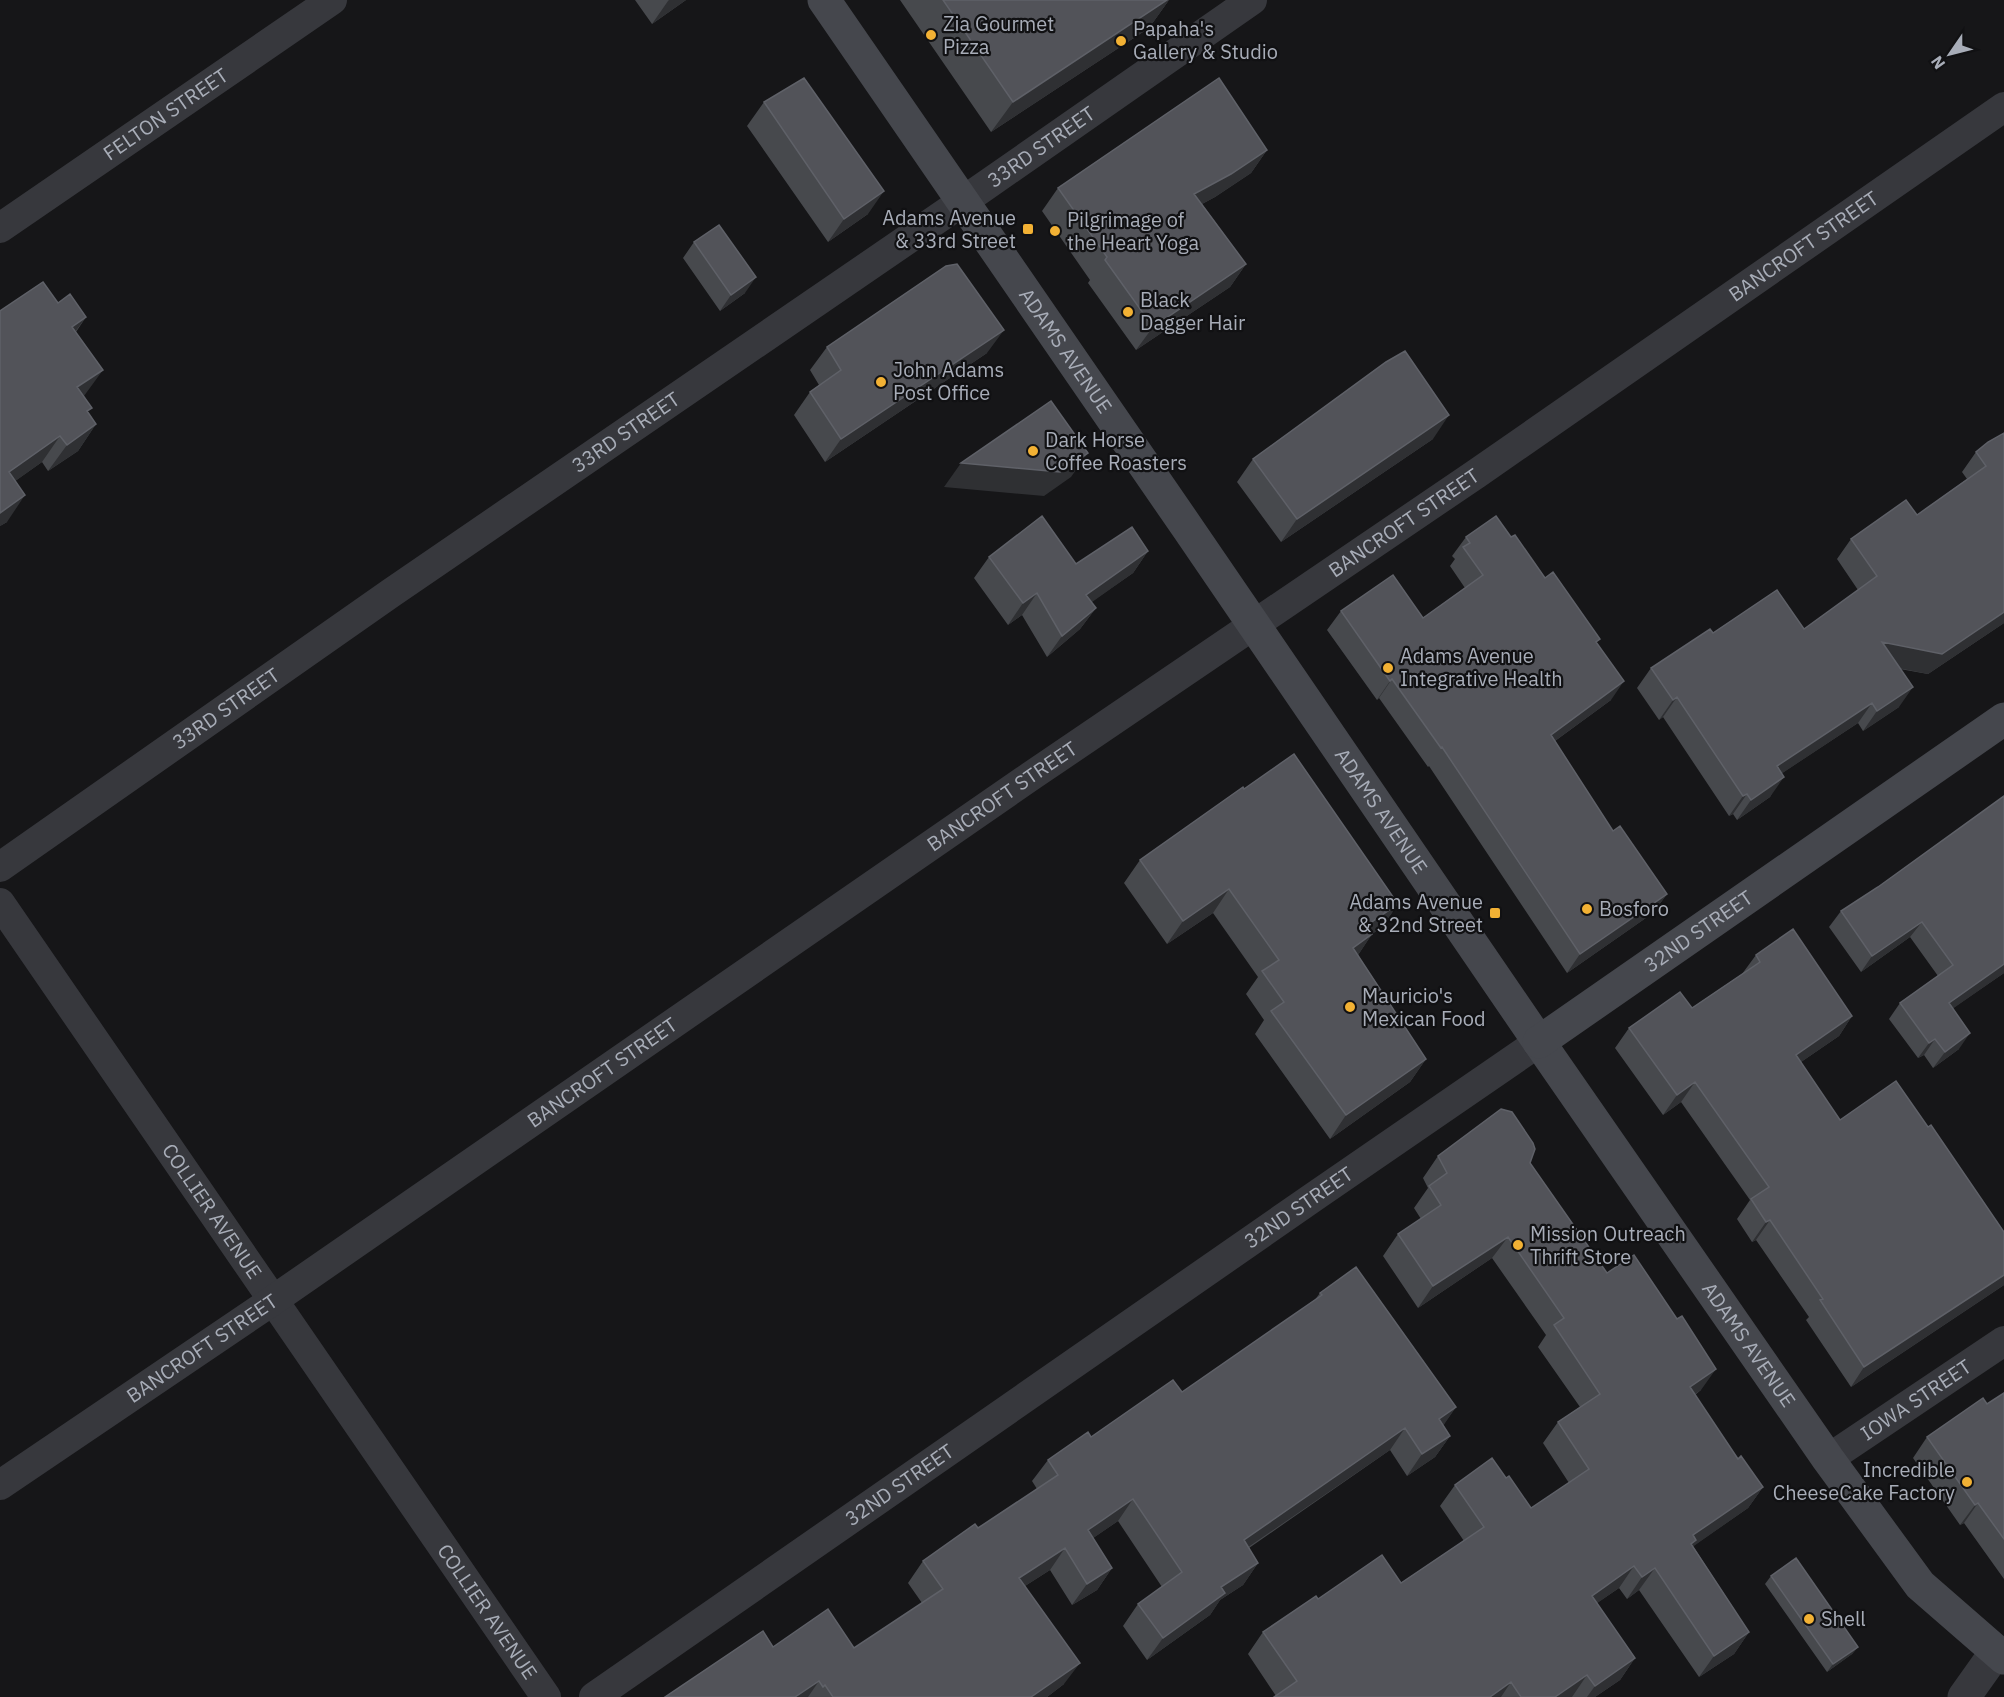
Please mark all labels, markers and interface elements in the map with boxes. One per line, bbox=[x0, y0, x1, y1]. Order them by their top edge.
place label: Zia Gourmet Pizza bbox=[943, 10, 1054, 60]
place label: Papaha's Gallery & Studio bbox=[1133, 15, 1278, 65]
north arrow bbox=[1920, 24, 1980, 84]
marker: Zia Gourmet Pizza bbox=[924, 28, 938, 42]
marker: Papaha's Gallery & Studio bbox=[1114, 34, 1128, 48]
text: N bbox=[1926, 52, 1949, 73]
street label: FELTON STREET bbox=[98, 61, 233, 166]
street label: 33RD STREET bbox=[982, 100, 1100, 193]
street label: BANCROFT STREET bbox=[1723, 184, 1884, 307]
place label: Adams Avenue & 33rd Street bbox=[882, 204, 1016, 254]
place label: Pilgrimage of the Heart Yoga bbox=[1067, 206, 1200, 256]
marker: Adams Avenue & 33rd Street bbox=[1021, 222, 1035, 236]
marker: Pilgrimage of the Heart Yoga bbox=[1048, 224, 1062, 238]
street label: ADAMS AVENUE bbox=[1013, 283, 1119, 419]
place label: Black Dagger Hair bbox=[1140, 286, 1245, 336]
marker: Black Dagger Hair bbox=[1121, 305, 1135, 319]
place label: John Adams Post Office bbox=[893, 356, 1004, 406]
marker: John Adams Post Office bbox=[874, 375, 888, 389]
street label: 33RD STREET bbox=[566, 385, 685, 478]
place label: Dark Horse Coffee Roasters bbox=[1045, 426, 1187, 476]
marker: Dark Horse Coffee Roasters bbox=[1026, 444, 1040, 458]
street label: BANCROFT STREET bbox=[1323, 462, 1484, 583]
place label: Adams Avenue Integrative Health bbox=[1400, 642, 1563, 692]
street label: 33RD STREET bbox=[167, 661, 285, 755]
marker: Adams Avenue Integrative Health bbox=[1381, 661, 1395, 675]
street label: BANCROFT STREET bbox=[921, 735, 1082, 857]
street label: ADAMS AVENUE bbox=[1329, 743, 1434, 879]
street label: 32ND STREET bbox=[1638, 884, 1758, 978]
place label: Adams Avenue & 32nd Street bbox=[1349, 888, 1483, 938]
place label: Bosforo bbox=[1599, 895, 1669, 922]
marker: Bosforo bbox=[1580, 902, 1594, 916]
marker: Adams Avenue & 32nd Street bbox=[1488, 906, 1502, 920]
place label: Mauricio's Mexican Food bbox=[1362, 982, 1486, 1032]
marker: Mauricio's Mexican Food bbox=[1343, 1000, 1357, 1014]
street label: BANCROFT STREET bbox=[522, 1011, 682, 1134]
street label: COLLIER AVENUE bbox=[156, 1138, 268, 1284]
street label: 32ND STREET bbox=[1239, 1160, 1358, 1254]
place label: Mission Outreach Thrift Store bbox=[1530, 1220, 1686, 1270]
marker: Mission Outreach Thrift Store bbox=[1511, 1238, 1525, 1252]
street label: ADAMS AVENUE bbox=[1696, 1276, 1802, 1412]
street label: BANCROFT STREET bbox=[121, 1287, 283, 1409]
street label: IOWA STREET bbox=[1855, 1353, 1976, 1446]
street label: 32ND STREET bbox=[839, 1437, 959, 1532]
place label: Incredible CheeseCake Factory bbox=[1773, 1456, 1955, 1506]
marker: Incredible CheeseCake Factory bbox=[1960, 1475, 1974, 1489]
street label: COLLIER AVENUE bbox=[432, 1538, 544, 1684]
place label: Shell bbox=[1821, 1605, 1866, 1632]
marker: Shell bbox=[1802, 1612, 1816, 1626]

